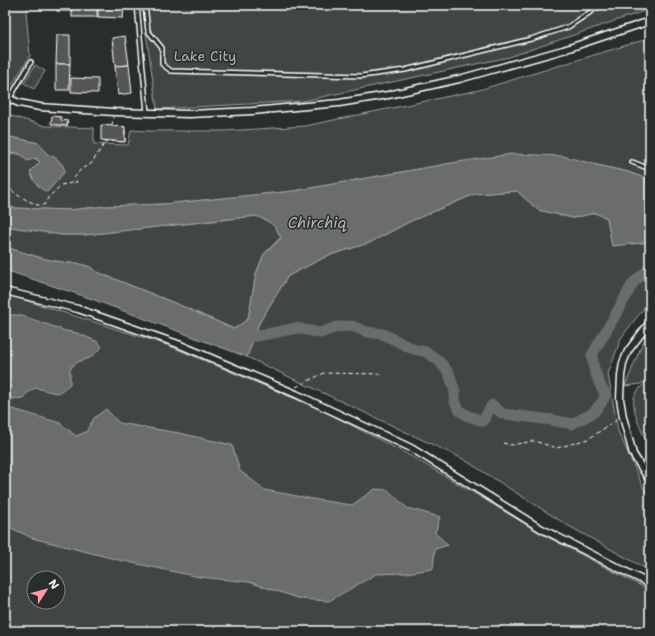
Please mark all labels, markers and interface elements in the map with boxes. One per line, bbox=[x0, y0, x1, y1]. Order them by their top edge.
park label: Lake City bbox=[174, 47, 236, 65]
water label: Chirchiq bbox=[288, 213, 347, 233]
north arrow bbox=[26, 570, 66, 610]
text: N bbox=[45, 576, 62, 593]

